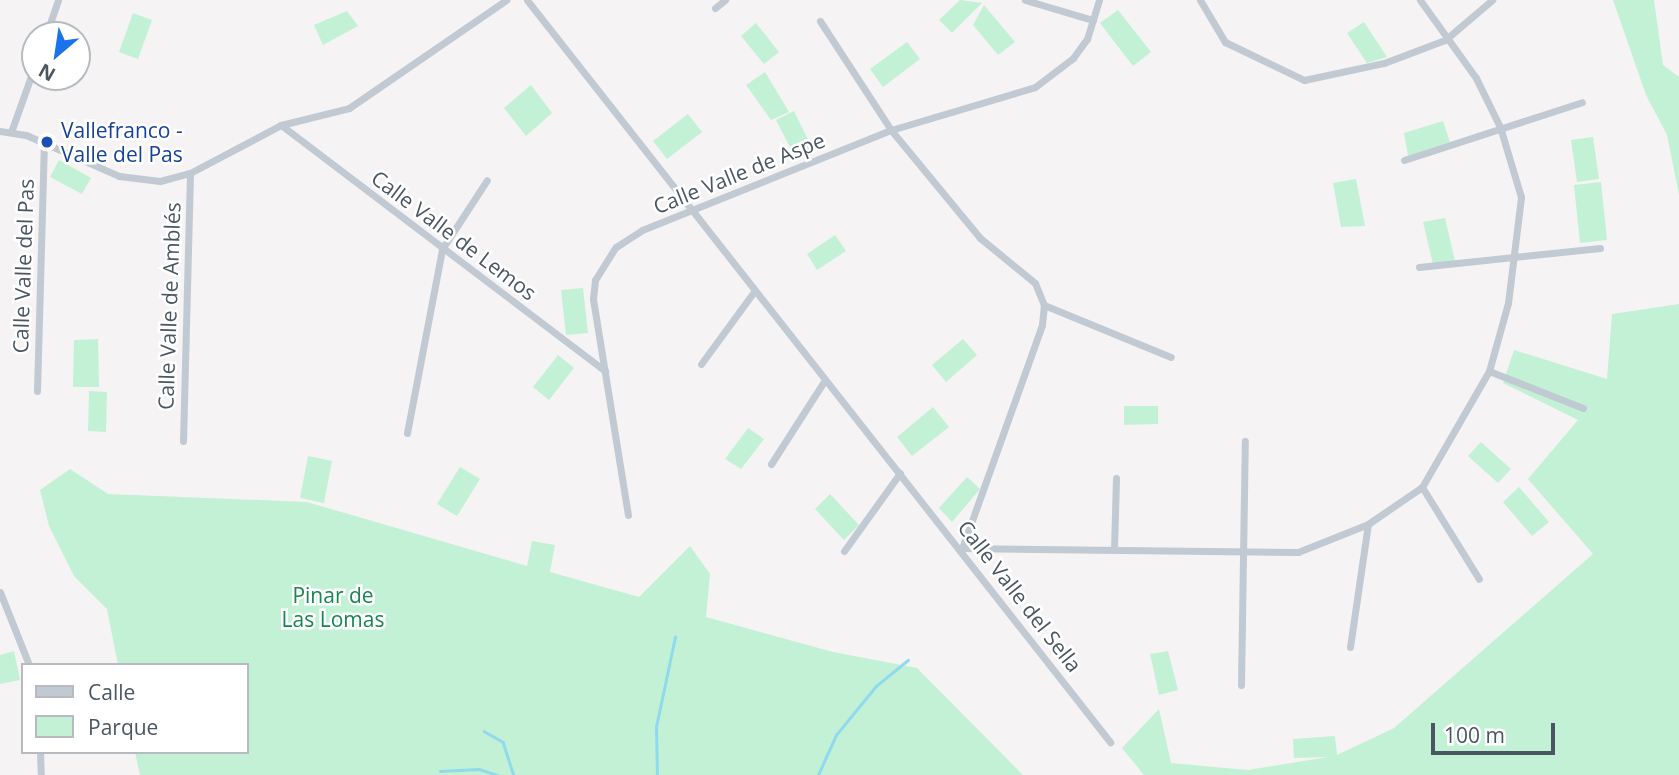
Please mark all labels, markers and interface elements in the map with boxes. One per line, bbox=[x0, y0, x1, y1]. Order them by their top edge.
north arrow bbox=[21, 21, 91, 91]
text: N bbox=[34, 58, 60, 88]
place label: Vallefranco - Valle del Pas bbox=[61, 117, 183, 167]
street label: Calle Valle de Aspe bbox=[650, 127, 828, 219]
marker: Vallefranco - Valle del Pas bbox=[39, 134, 55, 150]
street label: Calle Valle de Lemos bbox=[367, 165, 541, 305]
street label: Calle Valle del Pas bbox=[7, 178, 39, 354]
street label: Calle Valle de Amblés bbox=[153, 202, 185, 410]
street label: Calle Valle del Sella bbox=[953, 515, 1087, 677]
park label: Pinar de Las Lomas bbox=[282, 582, 384, 632]
legend bbox=[21, 663, 248, 754]
text: Calle bbox=[88, 678, 135, 706]
scale bar bbox=[1434, 708, 1558, 752]
text: Parque bbox=[88, 713, 158, 741]
text: 100 m bbox=[1444, 721, 1505, 749]

